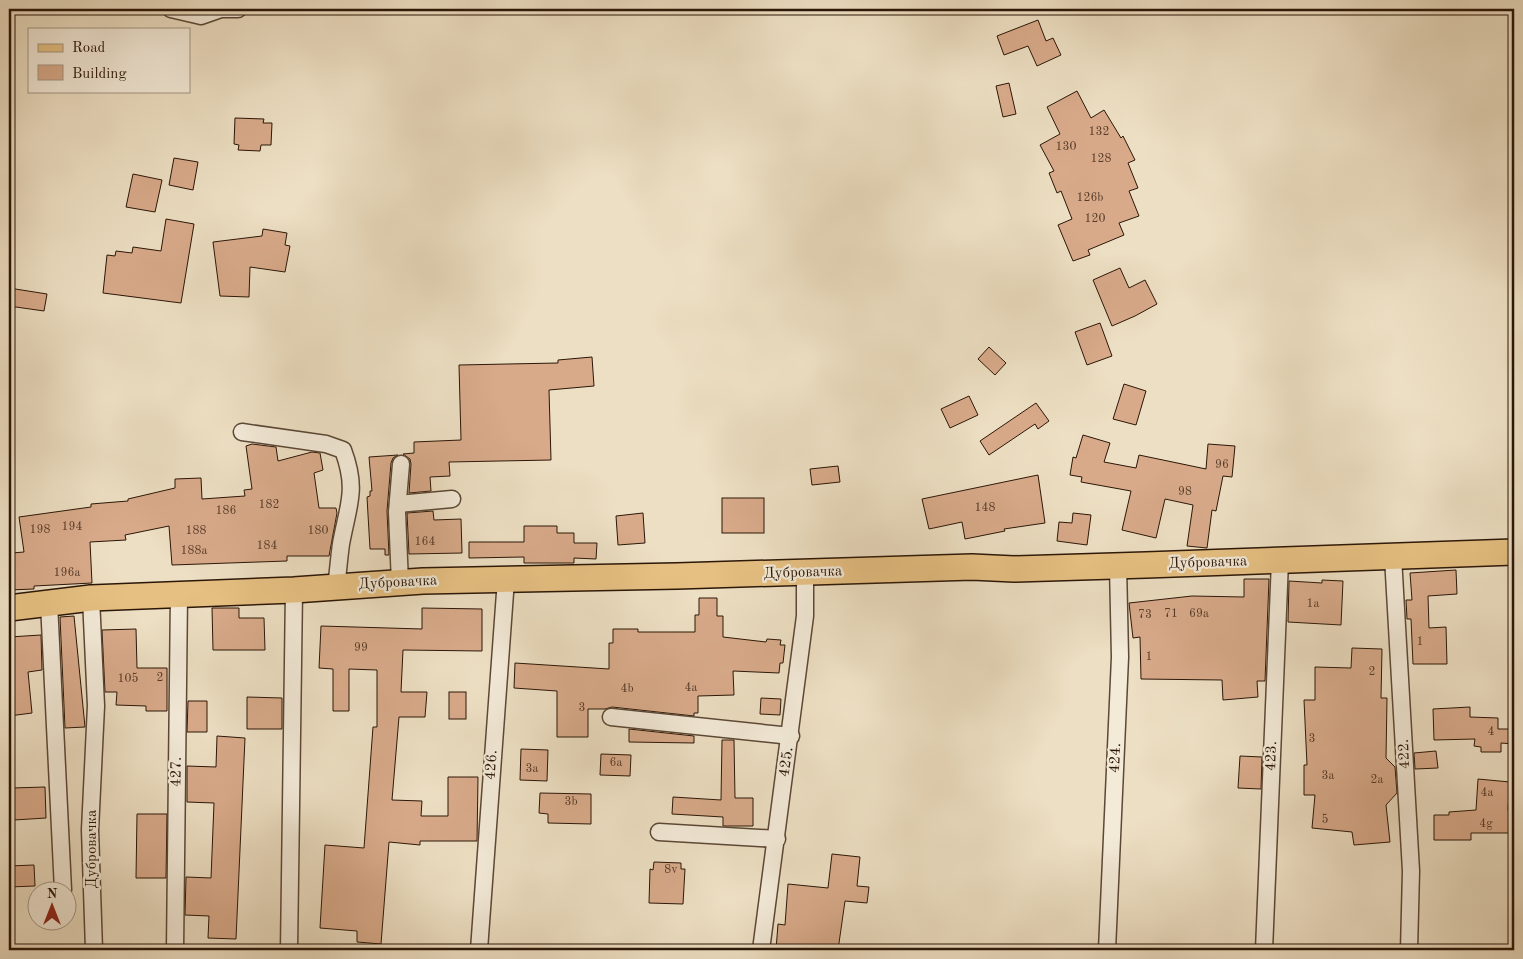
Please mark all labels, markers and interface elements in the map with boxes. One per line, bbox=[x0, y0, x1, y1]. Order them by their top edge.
legend bbox=[28, 28, 190, 92]
text: Road bbox=[72, 41, 106, 56]
text: Building bbox=[72, 67, 127, 82]
house number: 132 bbox=[1089, 126, 1109, 138]
house number: 130 bbox=[1056, 141, 1076, 153]
house number: 128 bbox=[1091, 153, 1111, 165]
house number: 126b bbox=[1076, 192, 1104, 204]
house number: 120 bbox=[1085, 213, 1105, 225]
house number: 96 bbox=[1215, 459, 1229, 471]
house number: 98 bbox=[1178, 486, 1192, 498]
house number: 182 bbox=[259, 499, 279, 511]
house number: 148 bbox=[975, 502, 995, 514]
house number: 186 bbox=[216, 505, 236, 517]
house number: 194 bbox=[62, 521, 82, 533]
house number: 198 bbox=[30, 524, 50, 536]
house number: 188 bbox=[186, 525, 206, 537]
house number: 180 bbox=[308, 525, 328, 537]
house number: 164 bbox=[415, 536, 435, 548]
house number: 184 bbox=[257, 540, 277, 552]
house number: 188a bbox=[181, 545, 207, 557]
street label: Дубровачка bbox=[1168, 554, 1248, 572]
street label: Дубровачка bbox=[763, 564, 843, 582]
house number: 196a bbox=[54, 567, 80, 579]
street label: Дубровачка bbox=[358, 573, 438, 593]
house number: 1a bbox=[1307, 598, 1320, 610]
house number: 71 bbox=[1164, 608, 1178, 620]
house number: 69a bbox=[1189, 608, 1209, 620]
house number: 73 bbox=[1138, 609, 1152, 621]
house number: 1 bbox=[1417, 636, 1423, 648]
house number: 99 bbox=[354, 642, 368, 654]
house number: 1 bbox=[1146, 651, 1152, 663]
house number: 2 bbox=[1369, 666, 1375, 678]
house number: 105 bbox=[118, 672, 138, 685]
house number: 2 bbox=[157, 672, 163, 684]
house number: 4a bbox=[685, 682, 698, 694]
house number: 4b bbox=[620, 683, 634, 695]
house number: 3 bbox=[579, 702, 585, 714]
house number: 4 bbox=[1488, 726, 1495, 738]
house number: 3 bbox=[1309, 733, 1315, 745]
street label: 422. bbox=[1397, 738, 1413, 770]
street label: 423. bbox=[1264, 741, 1280, 771]
street label: 424. bbox=[1108, 742, 1124, 774]
street label: 425. bbox=[777, 746, 797, 778]
street label: 426. bbox=[483, 749, 501, 781]
street label: 427. bbox=[169, 757, 185, 787]
house number: 6a bbox=[610, 757, 623, 769]
house number: 3a bbox=[526, 763, 539, 775]
house number: 3a bbox=[1322, 770, 1335, 782]
house number: 2a bbox=[1371, 774, 1384, 786]
house number: 4a bbox=[1481, 787, 1494, 799]
house number: 3b bbox=[564, 796, 578, 808]
street label: Дубровачка bbox=[85, 809, 100, 888]
house number: 5 bbox=[1322, 813, 1329, 826]
house number: 4g bbox=[1479, 818, 1493, 830]
house number: 8v bbox=[664, 864, 678, 876]
north arrow bbox=[28, 882, 78, 932]
text: N bbox=[47, 887, 58, 901]

